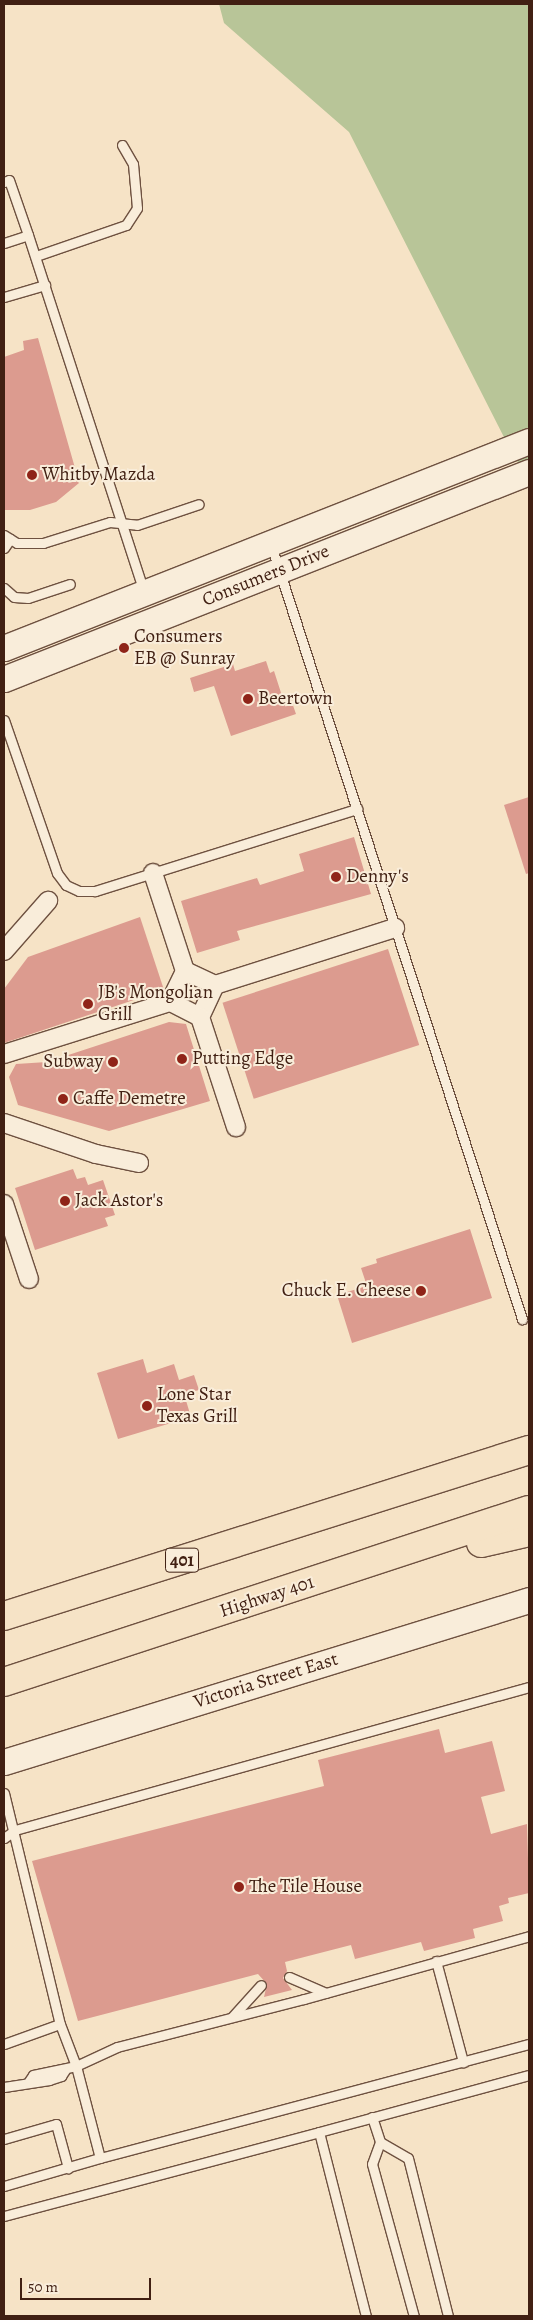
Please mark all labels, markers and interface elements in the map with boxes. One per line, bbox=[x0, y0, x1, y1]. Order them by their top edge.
place label: Whitby Mazda bbox=[42, 464, 155, 486]
marker: Whitby Mazda bbox=[26, 469, 38, 481]
street label: Consumers Drive bbox=[199, 540, 333, 612]
place label: Consumers EB @ Sunray bbox=[134, 626, 235, 670]
marker: Consumers EB @ Sunray bbox=[118, 642, 130, 654]
place label: Beertown bbox=[258, 688, 333, 710]
marker: Beertown bbox=[242, 693, 254, 705]
place label: Denny's bbox=[346, 866, 409, 888]
marker: Denny's bbox=[330, 871, 342, 883]
place label: JB's Mongolian Grill bbox=[98, 982, 213, 1026]
marker: JB's Mongolian Grill bbox=[82, 998, 94, 1010]
place label: Putting Edge bbox=[192, 1048, 293, 1070]
place label: Subway bbox=[43, 1051, 103, 1073]
marker: Putting Edge bbox=[176, 1053, 188, 1065]
marker: Subway bbox=[107, 1056, 119, 1068]
place label: Caffe Demetre bbox=[73, 1088, 186, 1110]
marker: Caffe Demetre bbox=[57, 1093, 69, 1105]
place label: Jack Astor's bbox=[75, 1190, 163, 1212]
marker: Jack Astor's bbox=[59, 1195, 71, 1207]
place label: Chuck E. Cheese bbox=[281, 1280, 411, 1302]
marker: Chuck E. Cheese bbox=[415, 1285, 427, 1297]
place label: Lone Star Texas Grill bbox=[157, 1384, 237, 1428]
marker: Lone Star Texas Grill bbox=[141, 1400, 153, 1412]
road number: 401 bbox=[164, 1544, 200, 1576]
street label: Highway 401 bbox=[217, 1571, 317, 1623]
street label: Victoria Street East bbox=[191, 1648, 341, 1714]
place label: The Tile House bbox=[249, 1876, 362, 1898]
marker: The Tile House bbox=[233, 1881, 245, 1893]
scale bar bbox=[22, 2268, 154, 2300]
text: 50 m bbox=[28, 2277, 58, 2297]

